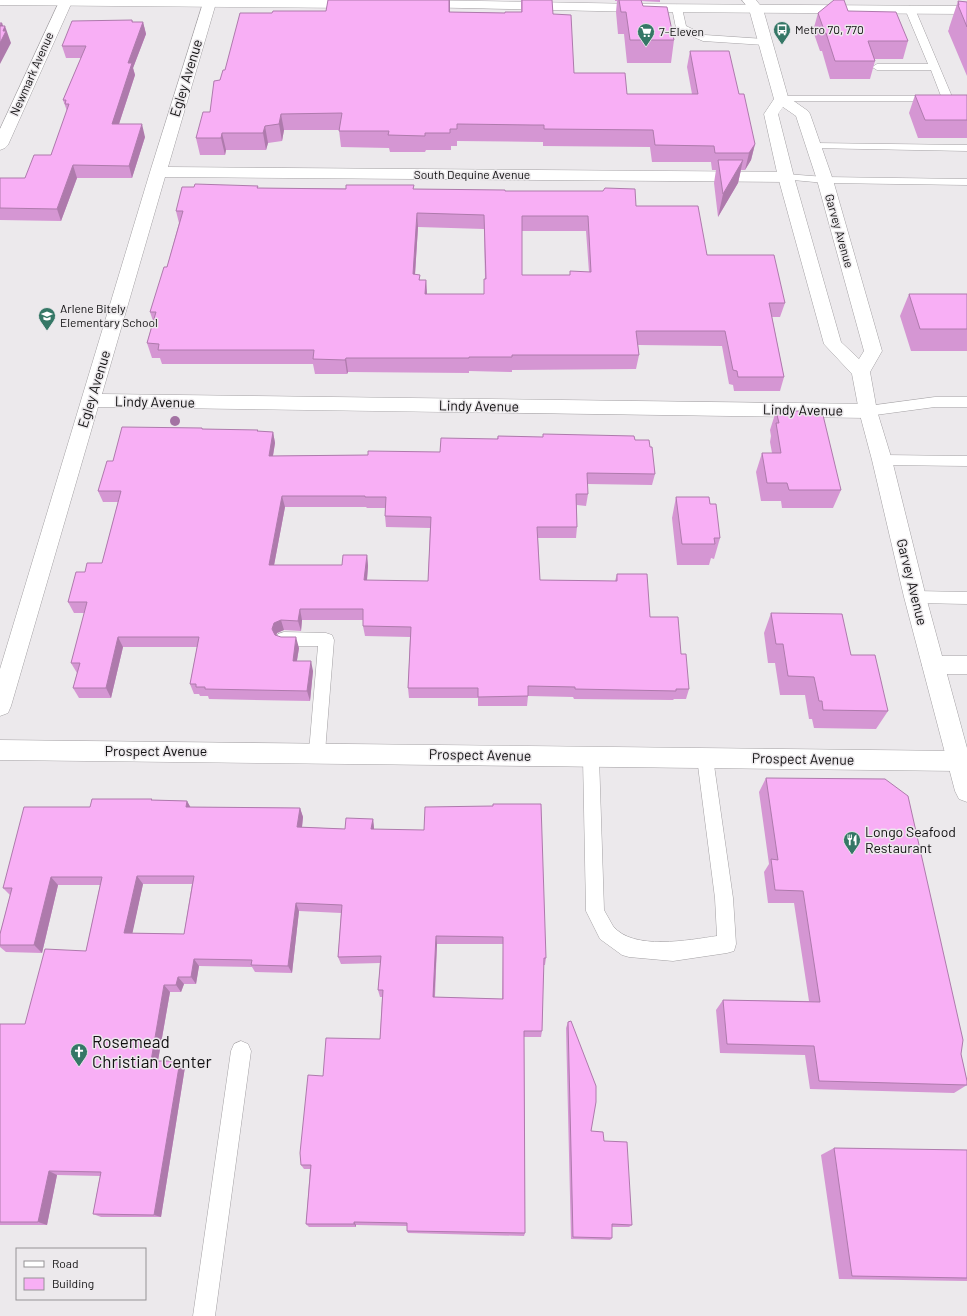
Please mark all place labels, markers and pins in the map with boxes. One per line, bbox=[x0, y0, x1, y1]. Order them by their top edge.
bus stop icon: Metro 70, 770 bbox=[772, 20, 792, 45]
supermarket icon: 7-Eleven bbox=[636, 22, 656, 47]
place label: Metro 70, 770 bbox=[795, 22, 864, 36]
place label: 7-Eleven bbox=[659, 24, 704, 38]
place label: Arlene Bitely Elementary School bbox=[60, 301, 158, 329]
school or university icon: Arlene Bitely Elementary School bbox=[37, 306, 57, 331]
place label: Longo Seafood Restaurant bbox=[865, 823, 956, 856]
restaurant icon: Longo Seafood Restaurant bbox=[842, 830, 862, 855]
place label: Rosemead Christian Center bbox=[92, 1031, 212, 1071]
church icon: Rosemead Christian Center bbox=[69, 1042, 89, 1067]

